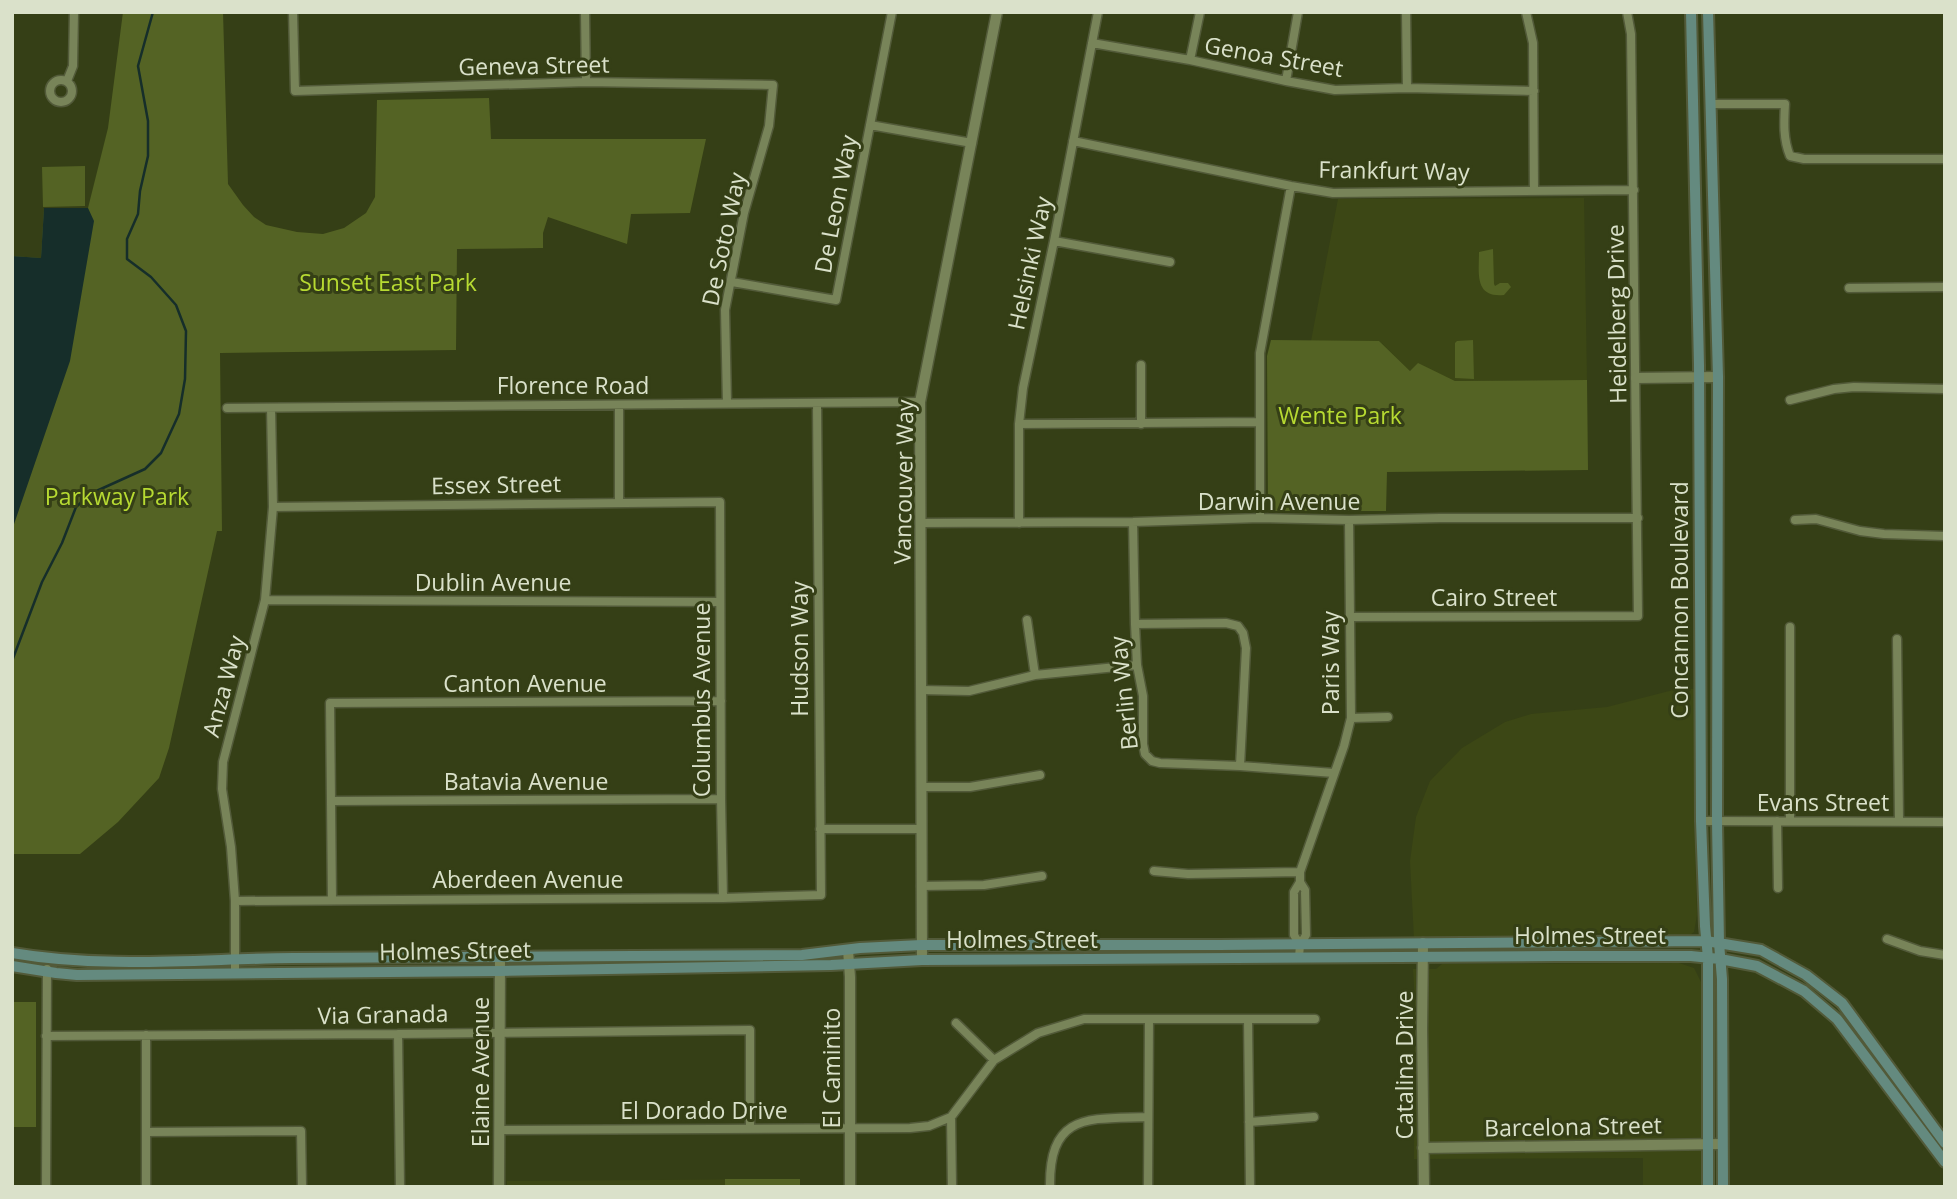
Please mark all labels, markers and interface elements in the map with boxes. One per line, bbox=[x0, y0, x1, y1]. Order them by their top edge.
street label: Genoa Street bbox=[1202, 28, 1346, 84]
street label: Geneva Street bbox=[458, 48, 610, 82]
street label: De Leon Way bbox=[806, 132, 864, 276]
street label: Frankfurt Way bbox=[1318, 153, 1470, 187]
street label: De Soto Way bbox=[693, 169, 753, 309]
street label: Helsinki Way bbox=[999, 193, 1059, 333]
street label: Heidelberg Drive bbox=[1598, 224, 1634, 404]
park label: Sunset East Park bbox=[299, 266, 477, 298]
street label: Florence Road bbox=[497, 369, 649, 401]
street label: Vancouver Way bbox=[886, 399, 920, 565]
park label: Wente Park bbox=[1278, 399, 1402, 431]
street label: Essex Street bbox=[431, 467, 561, 501]
park label: Parkway Park bbox=[45, 480, 189, 512]
street label: Concannon Boulevard bbox=[1663, 481, 1695, 719]
street label: Darwin Avenue bbox=[1198, 485, 1360, 517]
street label: Dublin Avenue bbox=[415, 566, 571, 598]
street label: Hudson Way bbox=[783, 581, 815, 717]
street label: Cairo Street bbox=[1431, 581, 1557, 613]
street label: Columbus Avenue bbox=[685, 603, 717, 797]
street label: Paris Way bbox=[1314, 610, 1346, 715]
street label: Anza Way bbox=[194, 631, 252, 740]
street label: Berlin Way bbox=[1101, 634, 1145, 752]
street label: Canton Avenue bbox=[443, 667, 607, 699]
street label: Batavia Avenue bbox=[444, 765, 608, 797]
street label: Evans Street bbox=[1757, 786, 1889, 818]
street label: Aberdeen Avenue bbox=[433, 863, 624, 895]
street label: Holmes Street bbox=[1514, 919, 1666, 951]
street label: Holmes Street bbox=[946, 923, 1098, 955]
street label: Holmes Street bbox=[379, 933, 531, 967]
street label: Catalina Drive bbox=[1388, 990, 1420, 1140]
street label: Via Granada bbox=[317, 997, 449, 1031]
street label: Elaine Avenue bbox=[464, 997, 496, 1147]
street label: El Caminito bbox=[815, 1008, 847, 1128]
street label: El Dorado Drive bbox=[620, 1094, 788, 1126]
street label: Barcelona Street bbox=[1484, 1108, 1662, 1144]

